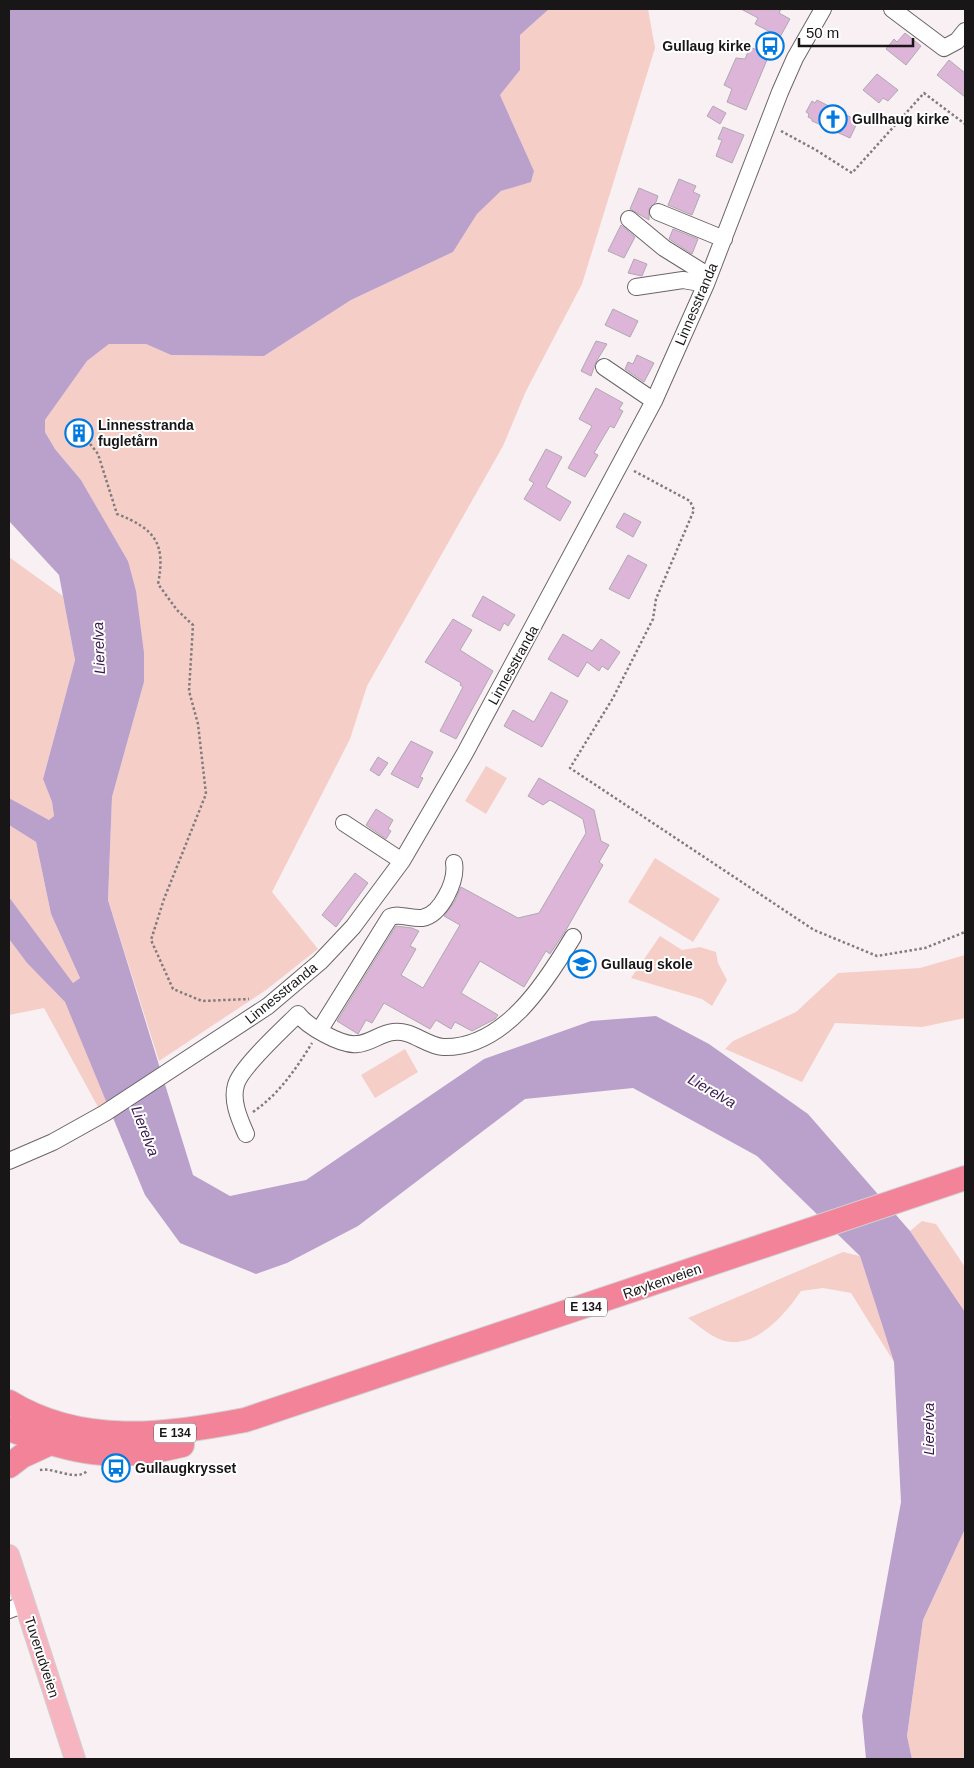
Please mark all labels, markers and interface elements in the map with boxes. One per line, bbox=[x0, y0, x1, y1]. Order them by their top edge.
scale bar bbox=[799, 15, 913, 47]
text: 50 m bbox=[806, 24, 839, 41]
bus stop icon: Gullaug kirke bbox=[755, 31, 785, 61]
place label: Gullaug kirke bbox=[662, 38, 751, 54]
church icon: Gullhaug kirke bbox=[818, 104, 848, 134]
place label: Gullhaug kirke bbox=[852, 111, 949, 127]
street label: Linnesstranda bbox=[671, 260, 721, 348]
place label: Linnesstranda fugletårn bbox=[98, 417, 194, 449]
building icon: Linnesstranda fugletårn bbox=[64, 418, 94, 448]
water label: Lierelva bbox=[89, 621, 108, 675]
street label: Linnesstranda bbox=[485, 622, 541, 707]
school or university icon: Gullaug skole bbox=[567, 949, 597, 979]
place label: Gullaug skole bbox=[601, 956, 693, 972]
street label: Linnesstranda bbox=[242, 959, 320, 1027]
water label: Lierelva bbox=[685, 1070, 739, 1111]
water label: Lierelva bbox=[128, 1103, 163, 1158]
street label: Røykenveien bbox=[621, 1260, 703, 1302]
road number: E 134 bbox=[565, 1298, 607, 1316]
water label: Lierelva bbox=[920, 1403, 937, 1455]
road number: E 134 bbox=[154, 1424, 196, 1442]
bus stop icon: Gullaugkrysset bbox=[101, 1453, 131, 1483]
place label: Gullaugkrysset bbox=[135, 1460, 236, 1476]
street label: Tuverudveien bbox=[21, 1614, 63, 1700]

